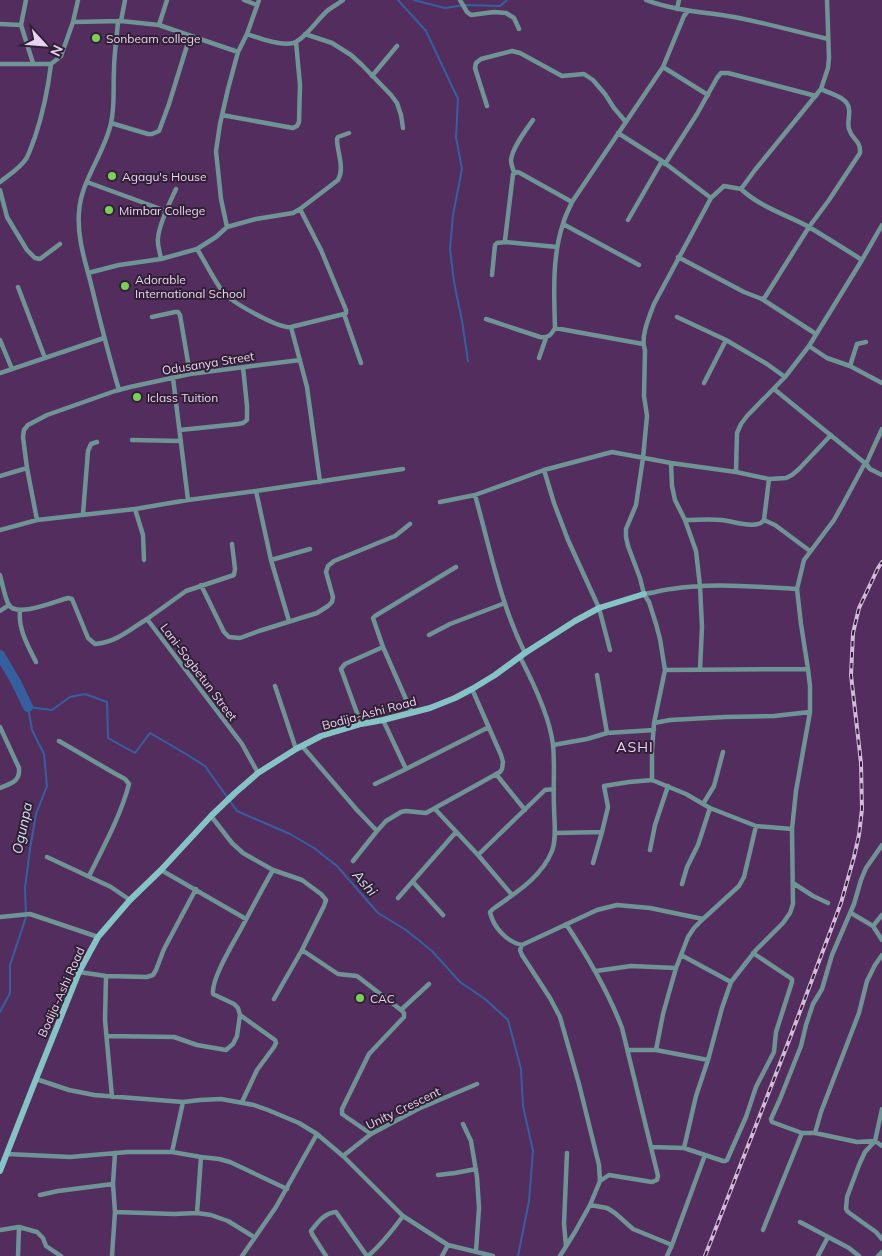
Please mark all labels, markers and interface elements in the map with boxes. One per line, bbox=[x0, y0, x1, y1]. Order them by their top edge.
north arrow bbox=[20, 20, 70, 70]
place label: Sonbeam college bbox=[106, 31, 201, 46]
marker: Sonbeam college bbox=[90, 32, 102, 44]
text: N bbox=[46, 42, 67, 59]
place label: Agagu's House bbox=[122, 169, 207, 184]
marker: Agagu's House bbox=[106, 170, 118, 182]
place label: Mimbar College bbox=[119, 203, 205, 218]
marker: Mimbar College bbox=[103, 204, 115, 216]
place label: Adorable International School bbox=[135, 272, 246, 301]
marker: Adorable International School bbox=[119, 280, 131, 292]
street label: Odusanya Street bbox=[161, 348, 255, 378]
place label: Iclass Tuition bbox=[147, 390, 218, 405]
marker: Iclass Tuition bbox=[131, 391, 143, 403]
street label: Lani-Sogbetun Street bbox=[157, 620, 241, 724]
street label: Bodija-Ashi Road bbox=[320, 693, 418, 733]
district label: ASHI bbox=[616, 738, 654, 756]
water label: Ogunpa bbox=[8, 801, 36, 855]
water label: Ashi bbox=[348, 866, 382, 900]
street label: Bodija-Ashi Road bbox=[34, 945, 88, 1039]
place label: CAC bbox=[370, 991, 395, 1006]
marker: CAC bbox=[354, 992, 366, 1004]
street label: Unity Crescent bbox=[363, 1084, 443, 1132]

